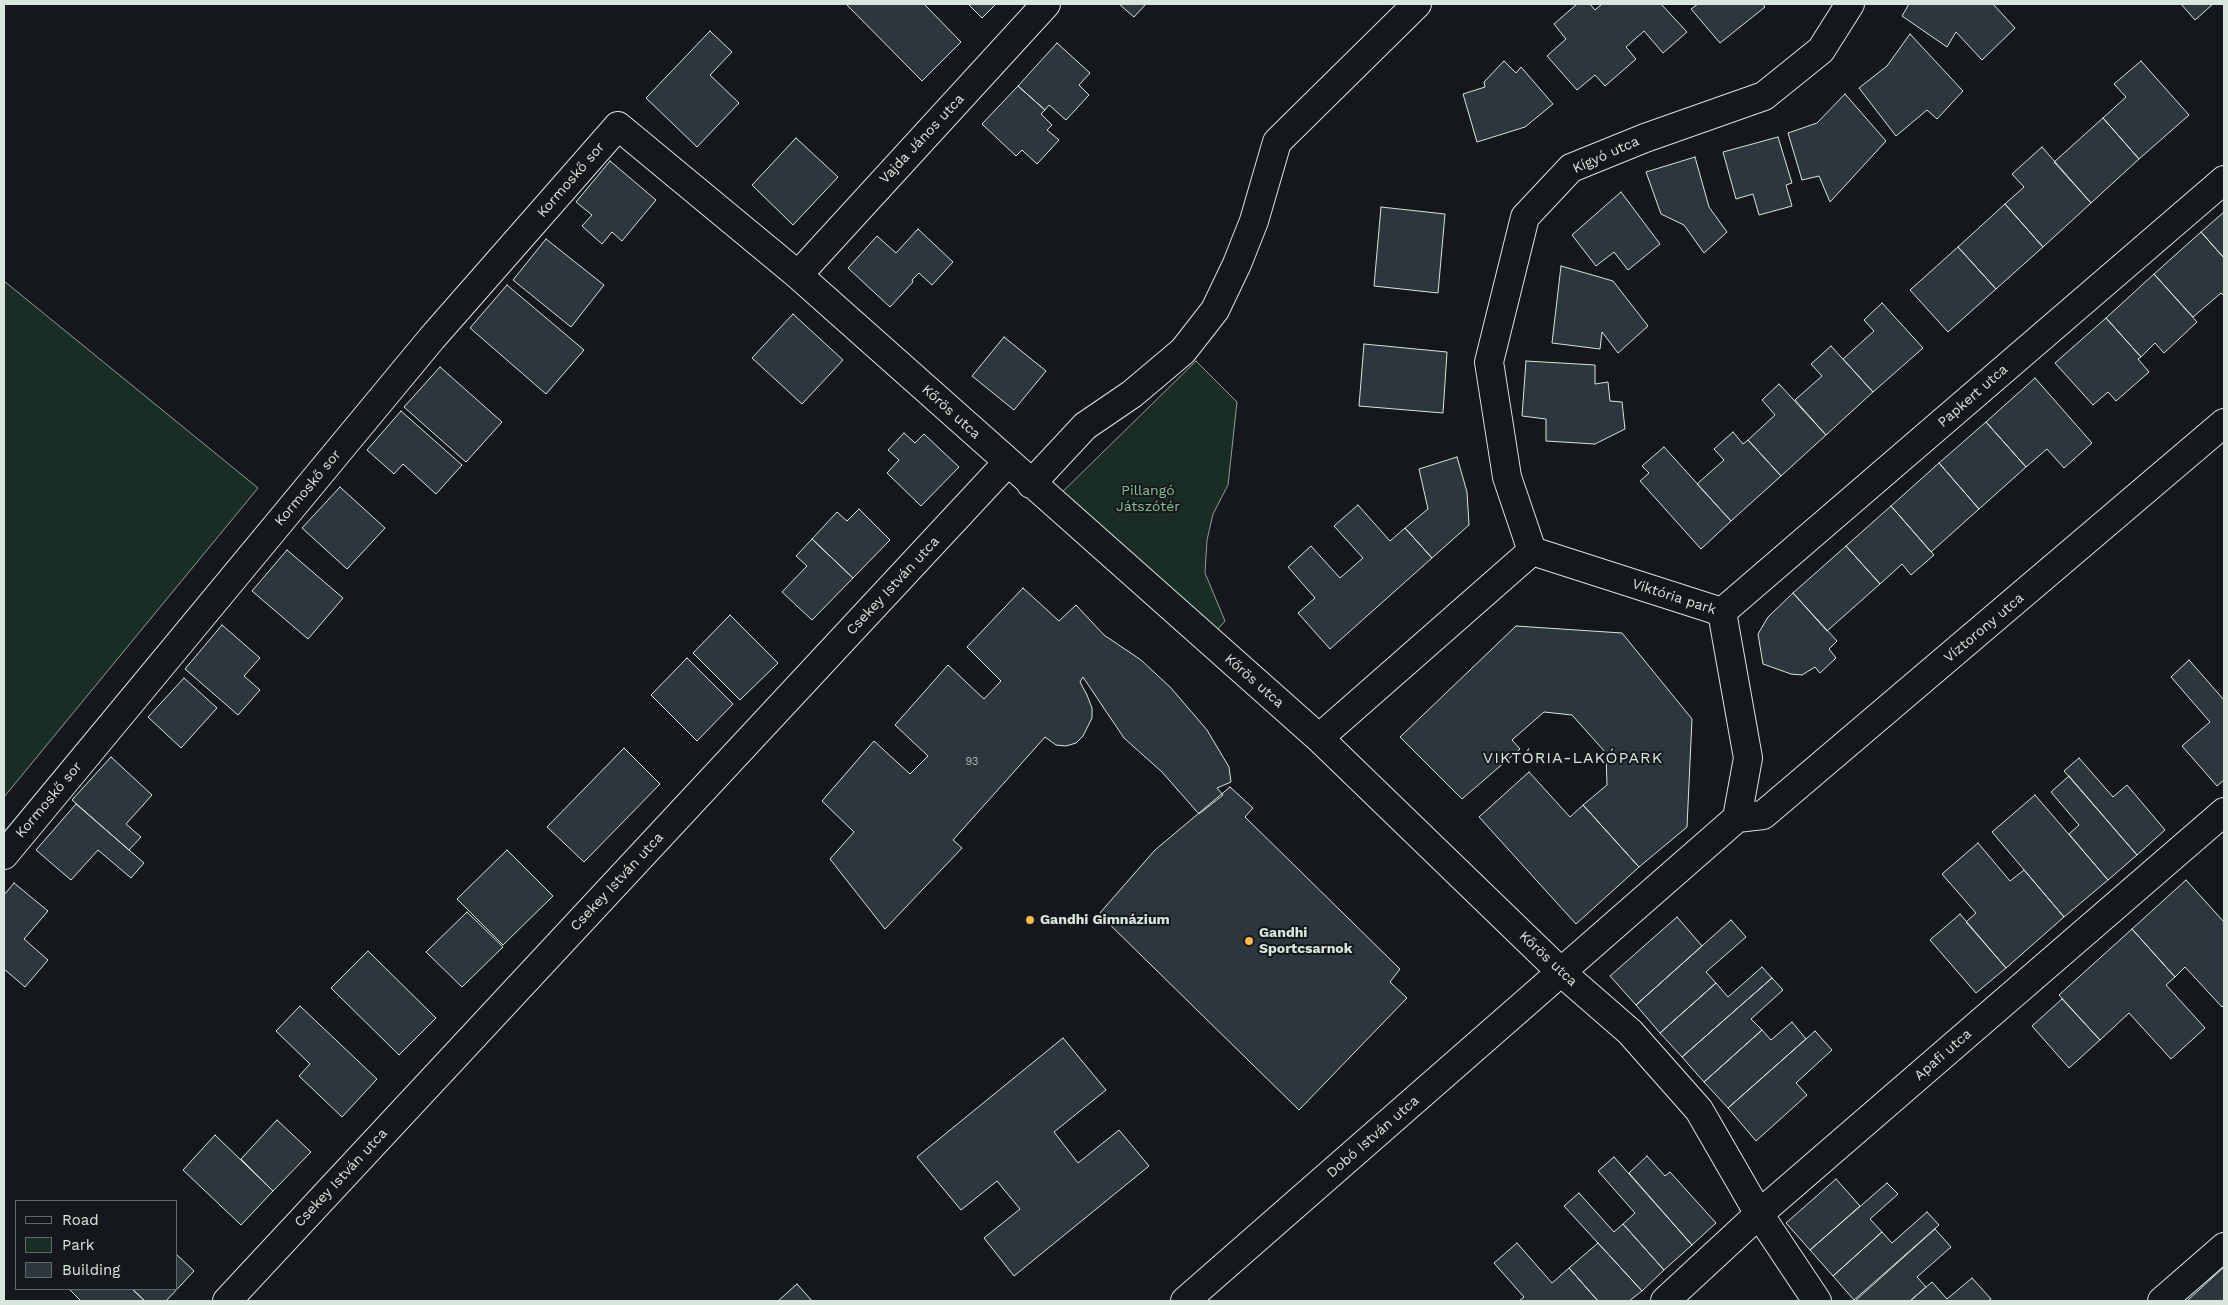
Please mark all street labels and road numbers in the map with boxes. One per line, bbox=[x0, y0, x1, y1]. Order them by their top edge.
street label: Vajda János utca bbox=[876, 91, 968, 187]
street label: Kígyó utca bbox=[1570, 133, 1642, 177]
street label: Kormoskő sor bbox=[534, 139, 608, 221]
street label: Papkert utca bbox=[1935, 361, 2011, 431]
street label: Kőrös utca bbox=[918, 381, 984, 443]
street label: Kormoskő sor bbox=[271, 447, 345, 529]
street label: Csekey István utca bbox=[843, 533, 943, 639]
street label: Viktória park bbox=[1630, 575, 1718, 619]
street label: Víztorony utca bbox=[1941, 590, 2027, 666]
street label: Kőrös utca bbox=[1221, 651, 1287, 711]
street label: Kormoskő sor bbox=[12, 759, 86, 841]
street label: Csekey István utca bbox=[567, 829, 667, 935]
street label: Kőrös utca bbox=[1515, 928, 1581, 990]
street label: Apafi utca bbox=[1911, 1026, 1975, 1084]
street label: Dobó István utca bbox=[1324, 1092, 1422, 1182]
street label: Csekey István utca bbox=[291, 1125, 391, 1231]

